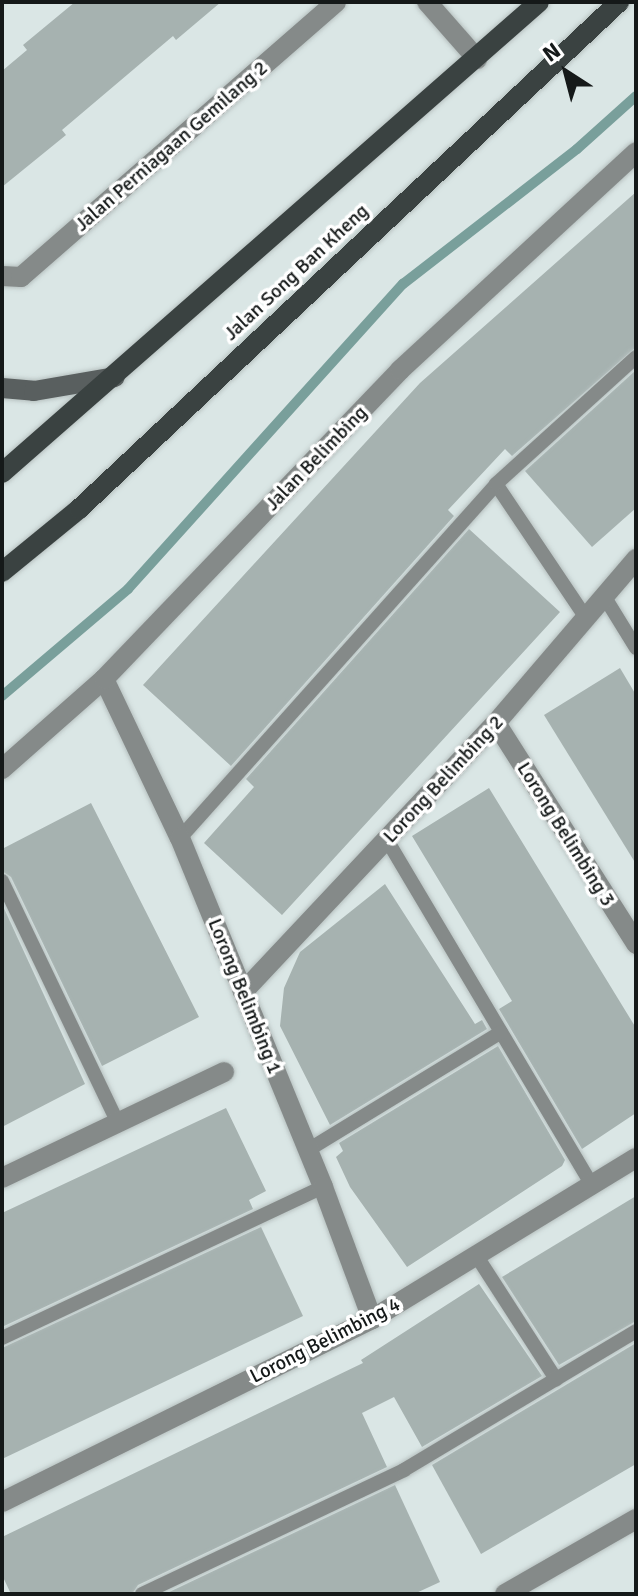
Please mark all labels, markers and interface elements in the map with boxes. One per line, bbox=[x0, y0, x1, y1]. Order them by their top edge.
north arrow bbox=[526, 32, 606, 112]
text: N bbox=[537, 37, 566, 68]
street label: Jalan Perniagaan Gemilang 2 bbox=[70, 56, 272, 236]
street label: Jalan Song Ban Kheng bbox=[219, 199, 373, 345]
street label: Jalan Belimbing bbox=[260, 401, 372, 515]
street label: Lorong Belimbing 2 bbox=[378, 710, 508, 848]
street label: Lorong Belimbing 3 bbox=[512, 757, 620, 911]
street label: Lorong Belimbing 1 bbox=[203, 915, 287, 1077]
street label: Lorong Belimbing 4 bbox=[246, 1292, 404, 1388]

